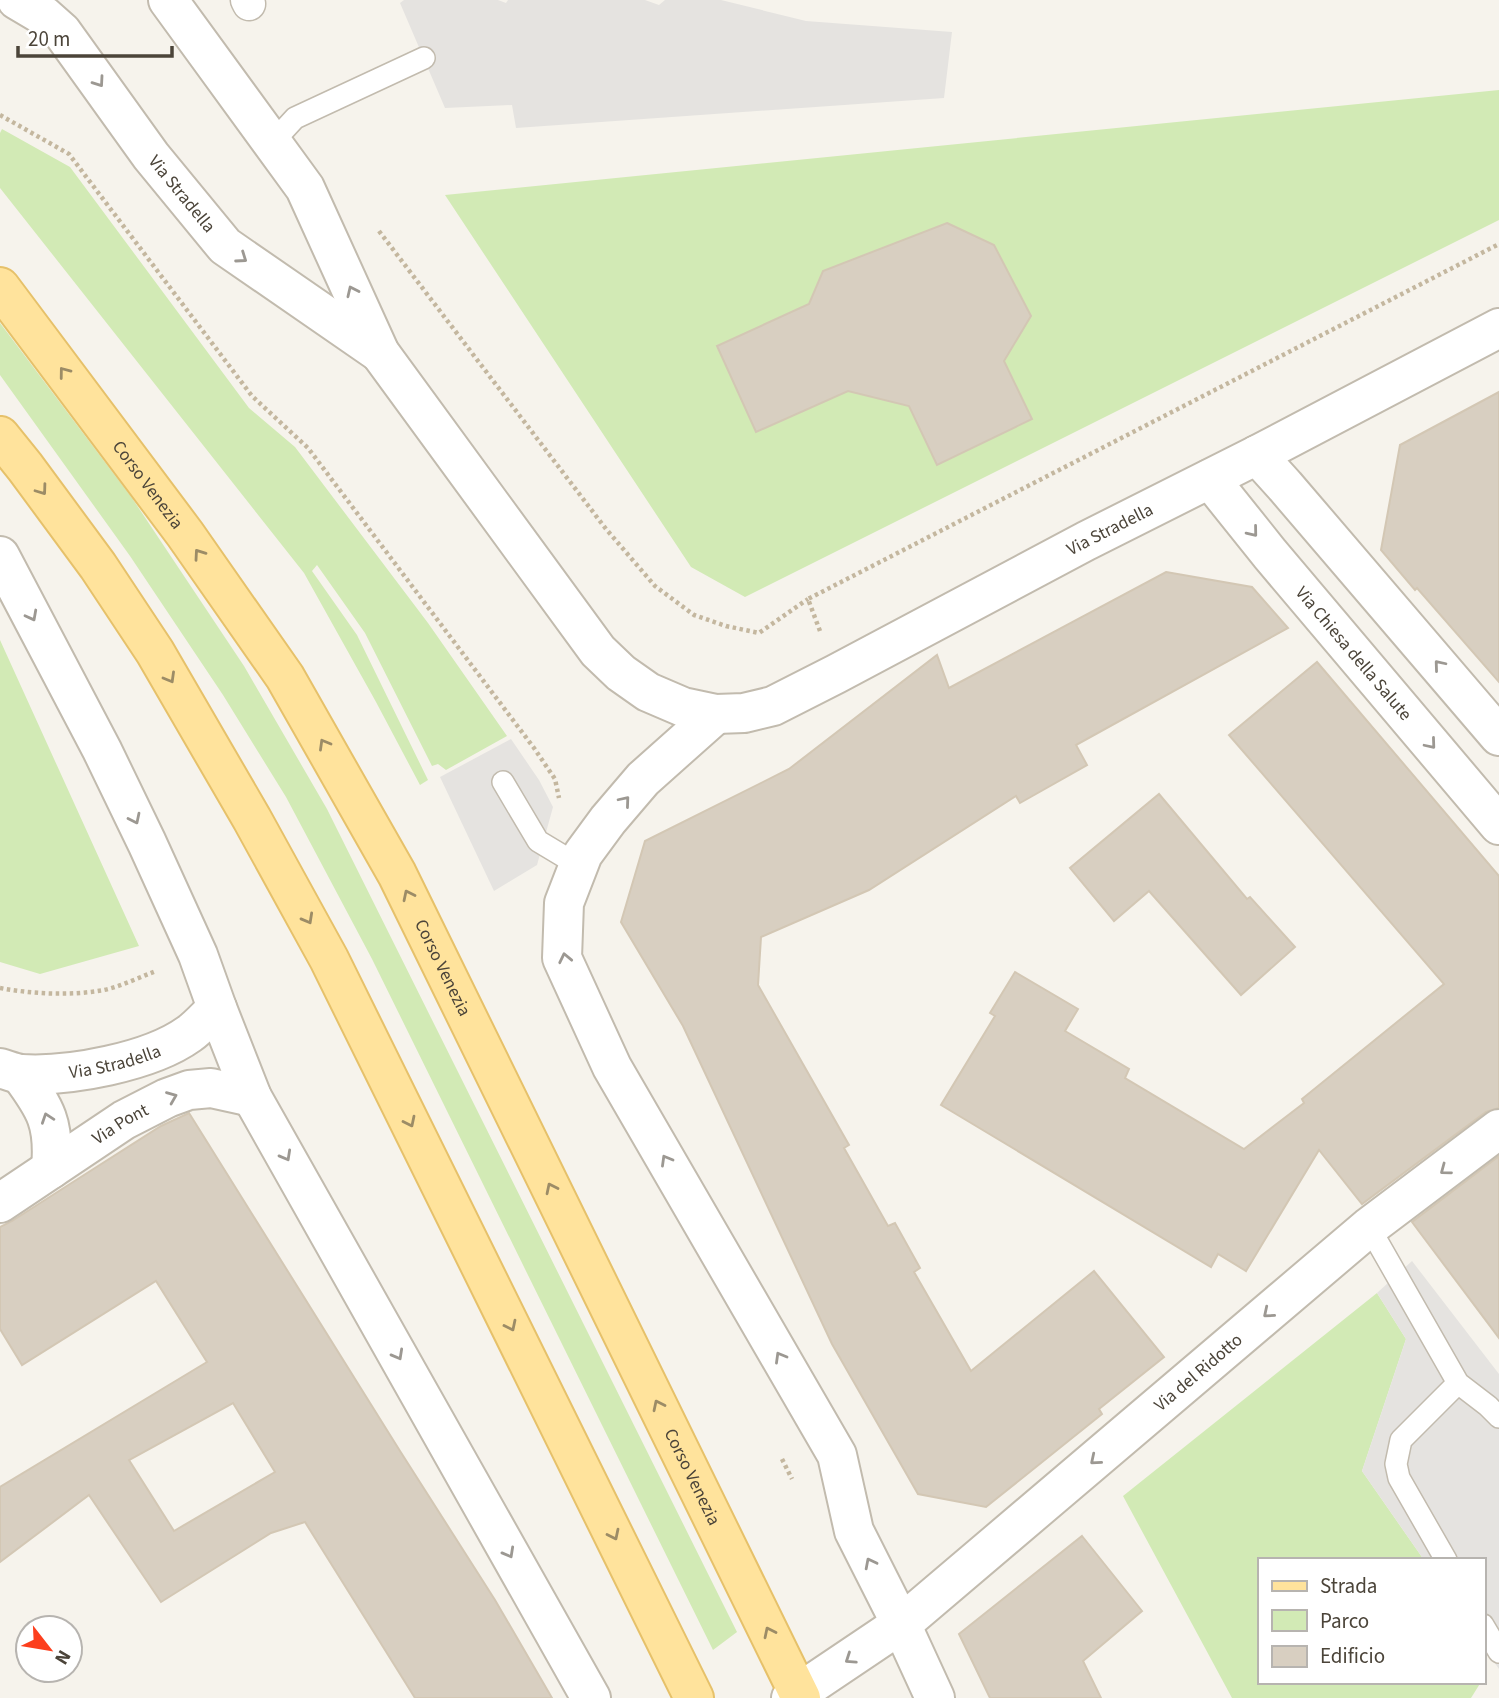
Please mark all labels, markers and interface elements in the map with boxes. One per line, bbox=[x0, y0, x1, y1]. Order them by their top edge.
scale bar bbox=[18, 14, 172, 58]
text: 20 m bbox=[28, 24, 70, 54]
one-way arrow bbox=[91, 74, 103, 87]
street label: Via Stradella bbox=[143, 150, 221, 238]
one-way arrow bbox=[234, 250, 247, 262]
one-way arrow bbox=[346, 286, 360, 298]
one-way arrow bbox=[59, 367, 72, 379]
street label: Corso Venezia bbox=[107, 435, 190, 534]
one-way arrow bbox=[34, 482, 46, 495]
street label: Via Stradella bbox=[1062, 497, 1157, 562]
one-way arrow bbox=[1244, 525, 1257, 537]
one-way arrow bbox=[195, 549, 207, 562]
street label: Via Chiesa della Salute bbox=[1290, 581, 1418, 726]
one-way arrow bbox=[24, 609, 37, 621]
one-way arrow bbox=[1435, 661, 1447, 674]
one-way arrow bbox=[162, 671, 175, 684]
one-way arrow bbox=[1423, 735, 1435, 748]
one-way arrow bbox=[319, 739, 332, 752]
one-way arrow bbox=[616, 796, 629, 808]
one-way arrow bbox=[127, 812, 141, 824]
one-way arrow bbox=[402, 890, 416, 902]
one-way arrow bbox=[300, 912, 313, 925]
street label: Corso Venezia bbox=[409, 915, 477, 1020]
one-way arrow bbox=[558, 952, 573, 963]
street label: Via Stradella bbox=[67, 1038, 165, 1085]
one-way arrow bbox=[165, 1091, 178, 1105]
street label: Via Pont bbox=[87, 1097, 153, 1151]
one-way arrow bbox=[41, 1112, 55, 1124]
one-way arrow bbox=[402, 1115, 416, 1127]
one-way arrow bbox=[278, 1149, 291, 1162]
one-way arrow bbox=[661, 1155, 674, 1168]
one-way arrow bbox=[1440, 1161, 1452, 1174]
one-way arrow bbox=[546, 1183, 560, 1195]
one-way arrow bbox=[1263, 1305, 1276, 1317]
one-way arrow bbox=[503, 1319, 517, 1331]
street label: Via del Ridotto bbox=[1148, 1327, 1248, 1417]
one-way arrow bbox=[390, 1347, 403, 1360]
one-way arrow bbox=[776, 1352, 789, 1365]
one-way arrow bbox=[652, 1400, 666, 1412]
street label: Corso Venezia bbox=[658, 1424, 727, 1529]
one-way arrow bbox=[1090, 1452, 1103, 1464]
one-way arrow bbox=[606, 1528, 620, 1540]
one-way arrow bbox=[501, 1545, 514, 1558]
one-way arrow bbox=[865, 1558, 879, 1570]
legend bbox=[1258, 1558, 1485, 1684]
text: Strada bbox=[1320, 1571, 1377, 1601]
text: Parco bbox=[1320, 1606, 1369, 1636]
north arrow bbox=[14, 1614, 84, 1684]
one-way arrow bbox=[763, 1627, 777, 1639]
text: Edificio bbox=[1320, 1641, 1385, 1671]
text: N bbox=[47, 1645, 77, 1669]
one-way arrow bbox=[844, 1650, 857, 1663]

